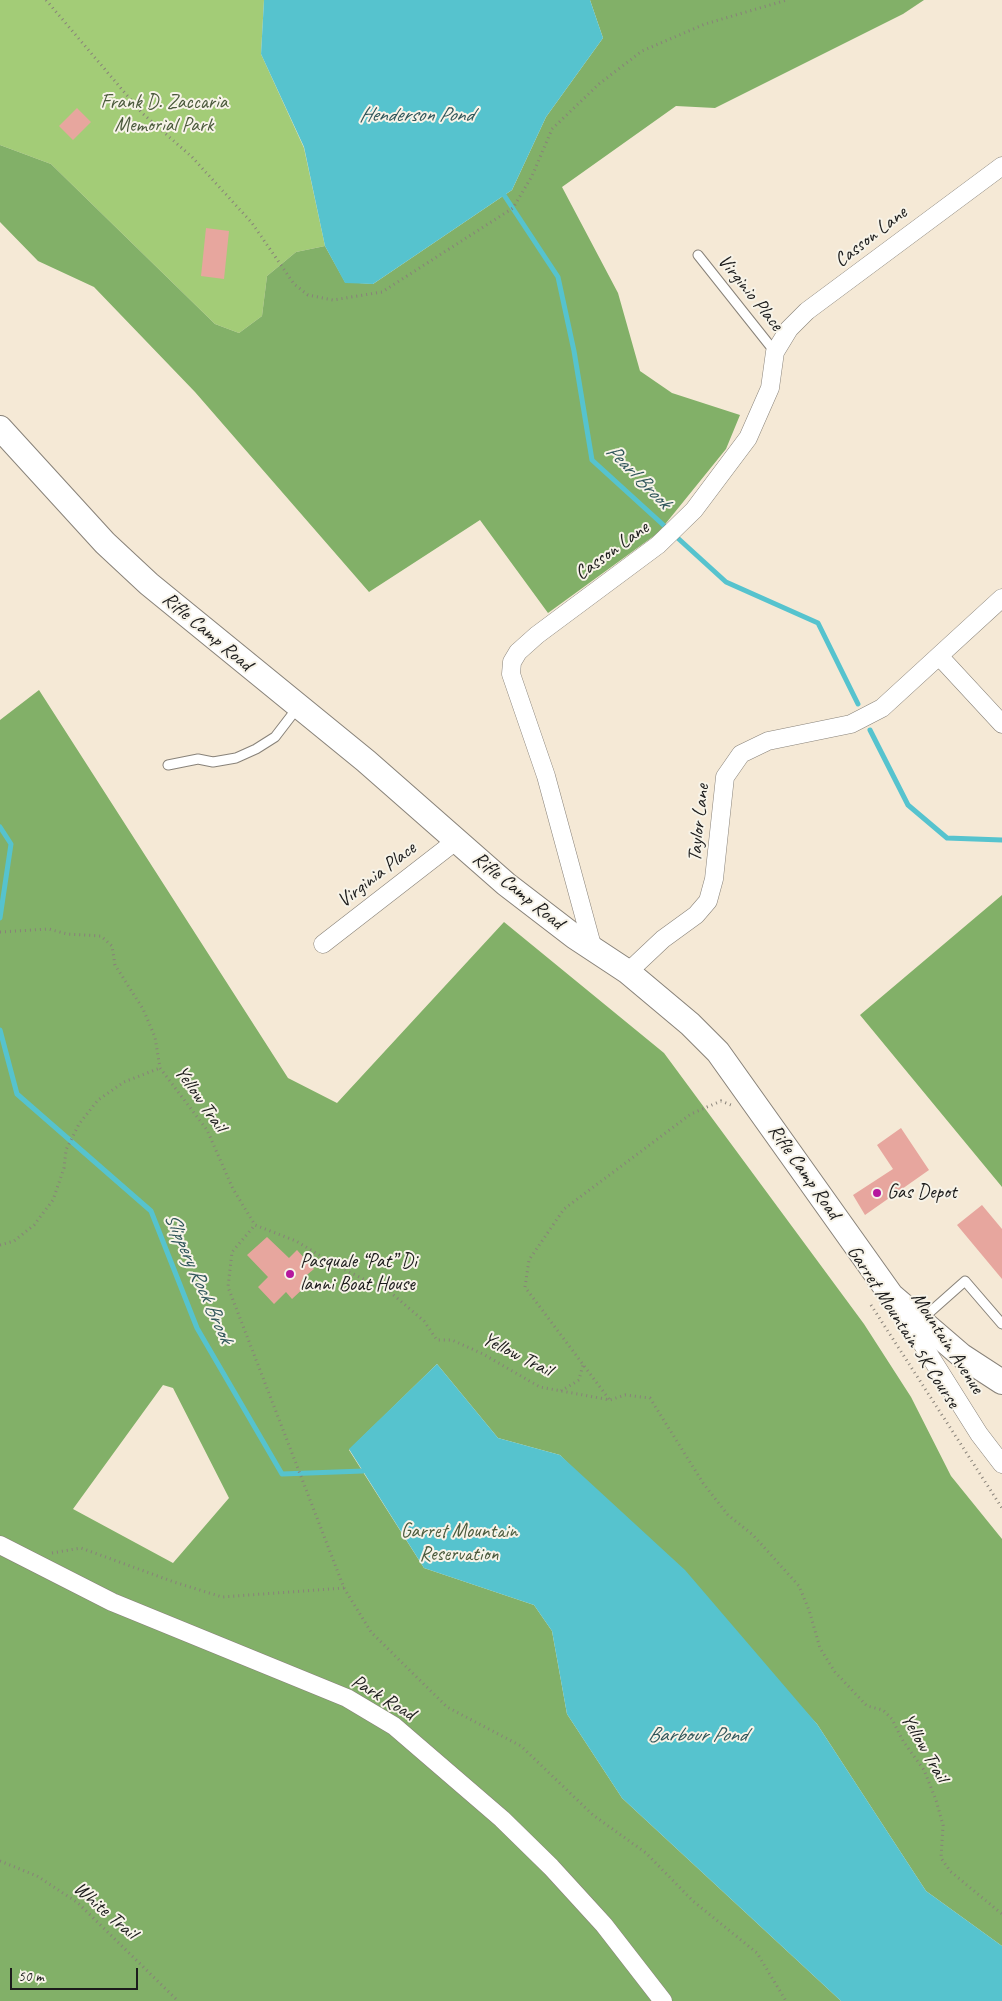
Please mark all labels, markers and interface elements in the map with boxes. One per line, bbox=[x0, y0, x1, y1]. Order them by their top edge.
park label: Frank D. Zaccaria Memorial Park bbox=[101, 91, 227, 138]
water label: Henderson Pond bbox=[359, 102, 473, 128]
street label: Casson Lane bbox=[830, 201, 912, 273]
street label: Virginio Place bbox=[712, 250, 788, 336]
water label: Pearl Brook bbox=[600, 439, 676, 515]
street label: Casson Lane bbox=[570, 516, 654, 586]
street label: Rifle Camp Road bbox=[157, 587, 257, 677]
street label: Taylor Lane bbox=[683, 783, 715, 863]
street label: Virginia Place bbox=[333, 837, 421, 913]
street label: Rifle Camp Road bbox=[468, 847, 568, 935]
street label: Yellow Trail bbox=[169, 1061, 231, 1137]
street label: Rifle Camp Road bbox=[763, 1120, 845, 1224]
place label: Gas Depot bbox=[887, 1181, 957, 1205]
marker: Gas Depot bbox=[871, 1187, 883, 1199]
water label: Slippery Rock Brook bbox=[158, 1209, 238, 1347]
street label: Garret Mountain 5K Course bbox=[841, 1241, 965, 1413]
place label: Pasquale “Pat” Di lanni Boat House bbox=[300, 1250, 417, 1297]
marker: Pasquale “Pat” Di lanni Boat House bbox=[284, 1268, 296, 1280]
street label: Mountain Avenue bbox=[905, 1288, 989, 1398]
street label: Yellow Trail bbox=[478, 1327, 556, 1383]
park label: Garret Mountain Reservation bbox=[401, 1520, 517, 1567]
street label: Park Road bbox=[347, 1670, 419, 1726]
street label: Yellow Trail bbox=[895, 1709, 953, 1787]
water label: Barbour Pond bbox=[648, 1722, 746, 1748]
street label: White Trail bbox=[68, 1877, 142, 1945]
scale bar bbox=[12, 1958, 140, 1990]
text: 50 m bbox=[18, 1967, 44, 1986]

